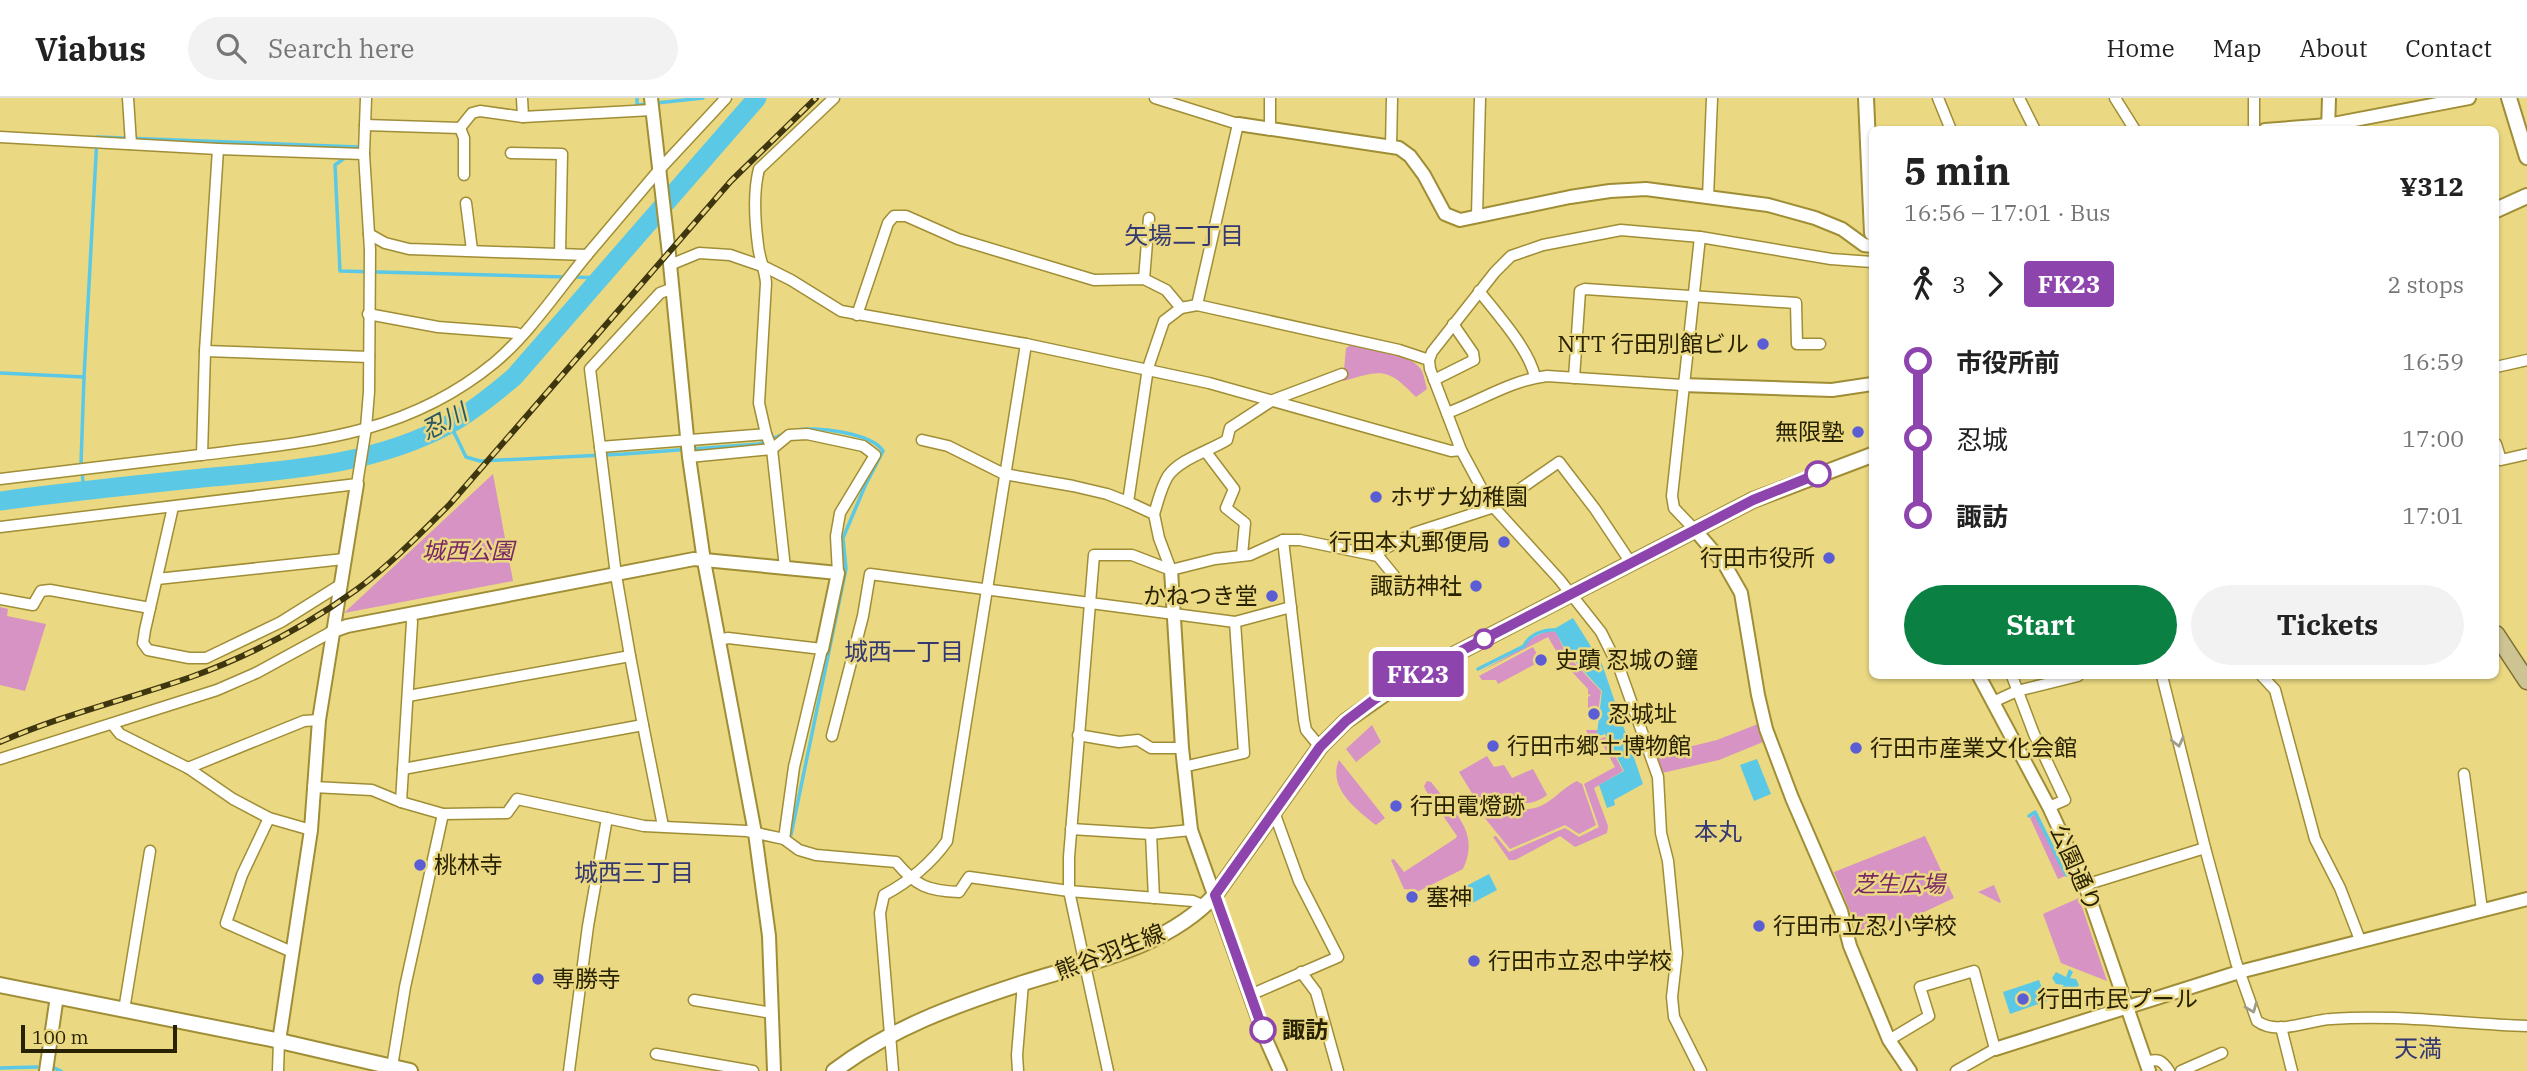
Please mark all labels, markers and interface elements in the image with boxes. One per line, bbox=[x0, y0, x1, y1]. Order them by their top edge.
search box bbox=[188, 17, 678, 80]
text: Viabus bbox=[35, 27, 146, 70]
icon: search bbox=[212, 29, 250, 67]
text: Search here bbox=[268, 31, 414, 65]
text: Home bbox=[2107, 32, 2175, 64]
text: Map bbox=[2213, 32, 2261, 64]
text: About bbox=[2299, 32, 2367, 64]
text: Contact bbox=[2405, 32, 2492, 64]
text: 5 min bbox=[1904, 146, 2010, 195]
text: ¥312 bbox=[2399, 169, 2464, 203]
text: 16:56 – 17:01 · Bus bbox=[1904, 197, 2111, 227]
district label: 矢場二丁目 bbox=[1124, 219, 1244, 251]
icon: walk bbox=[1904, 265, 1942, 303]
icon: forward bbox=[1976, 265, 2014, 303]
text: FK23 bbox=[2038, 268, 2100, 300]
text: 3 bbox=[1952, 269, 1966, 299]
text: 2 stops bbox=[2387, 269, 2464, 299]
place label: NTT 行田別館ビル bbox=[1557, 328, 1749, 358]
marker: NTT 行田別館ビル bbox=[1755, 336, 1771, 352]
text: 市役所前 bbox=[1956, 345, 2060, 379]
text: 16:59 bbox=[2402, 346, 2464, 376]
water label: 忍川 bbox=[415, 394, 475, 447]
place label: 無限塾 bbox=[1775, 416, 1844, 446]
text: 忍城 bbox=[1956, 422, 2008, 456]
text: 17:00 bbox=[2402, 423, 2464, 453]
marker: 無限塾 bbox=[1850, 424, 1866, 440]
unlabelled marker bbox=[1805, 461, 1831, 487]
place label: ホザナ幼稚園 bbox=[1390, 481, 1528, 511]
marker: ホザナ幼稚園 bbox=[1368, 489, 1384, 505]
text: 諏訪 bbox=[1956, 499, 2008, 533]
text: 17:01 bbox=[2402, 500, 2464, 530]
place label: 行田本丸郵便局 bbox=[1329, 526, 1490, 556]
marker: 行田本丸郵便局 bbox=[1496, 534, 1512, 550]
park label: 城西公園 bbox=[422, 535, 517, 565]
place label: 行田市役所 bbox=[1700, 542, 1815, 572]
marker: 行田市役所 bbox=[1821, 550, 1837, 566]
place label: 諏訪神社 bbox=[1370, 570, 1462, 600]
marker: 諏訪神社 bbox=[1468, 578, 1484, 594]
place label: かねつき堂 bbox=[1143, 580, 1258, 610]
button: Start bbox=[1904, 585, 2177, 665]
button: Tickets bbox=[2191, 585, 2464, 665]
marker: かねつき堂 bbox=[1264, 588, 1280, 604]
unlabelled marker bbox=[1474, 629, 1494, 649]
district label: 城西一丁目 bbox=[844, 635, 964, 667]
place label: 史蹟 忍城の鐘 bbox=[1555, 644, 1698, 674]
line badge: FK23 bbox=[1369, 651, 1467, 697]
marker: 史蹟 忍城の鐘 bbox=[1533, 652, 1549, 668]
text: FK23 bbox=[1387, 658, 1449, 690]
place label: 忍城址 bbox=[1608, 698, 1677, 728]
marker: 忍城址 bbox=[1586, 706, 1602, 722]
place label: 行田市郷土博物館 bbox=[1507, 730, 1691, 760]
place label: 行田市産業文化会館 bbox=[1870, 732, 2077, 762]
one-way arrow bbox=[2170, 736, 2184, 748]
marker: 行田市郷土博物館 bbox=[1485, 738, 1501, 754]
marker: 行田市産業文化会館 bbox=[1848, 740, 1864, 756]
place label: 行田電燈跡 bbox=[1410, 790, 1525, 820]
marker: 行田電燈跡 bbox=[1388, 798, 1404, 814]
district label: 本丸 bbox=[1694, 815, 1742, 847]
street label: 公園通り bbox=[2045, 819, 2109, 916]
place label: 桃林寺 bbox=[434, 849, 503, 879]
district label: 城西三丁目 bbox=[574, 856, 694, 888]
marker: 桃林寺 bbox=[412, 857, 428, 873]
park label: 芝生広場 bbox=[1853, 868, 1948, 898]
place label: 塞神 bbox=[1426, 881, 1472, 911]
marker: 塞神 bbox=[1404, 889, 1420, 905]
place label: 行田市立忍小学校 bbox=[1773, 910, 1957, 940]
street label: 熊谷羽生線 bbox=[1051, 916, 1169, 986]
marker: 行田市立忍小学校 bbox=[1751, 918, 1767, 934]
place label: 行田市立忍中学校 bbox=[1488, 945, 1672, 975]
marker: 行田市立忍中学校 bbox=[1466, 953, 1482, 969]
place label: 専勝寺 bbox=[552, 963, 621, 993]
marker: 専勝寺 bbox=[530, 971, 546, 987]
place label: 行田市民プール bbox=[2037, 983, 2198, 1013]
marker: 行田市民プール bbox=[2015, 991, 2031, 1007]
one-way arrow bbox=[2243, 1001, 2257, 1013]
place label: 諏訪 bbox=[1282, 1014, 1328, 1044]
marker: 諏訪 bbox=[1250, 1017, 1276, 1043]
scale bar bbox=[21, 1022, 177, 1054]
text: 100 m bbox=[32, 1025, 89, 1049]
district label: 天満 bbox=[2394, 1032, 2442, 1064]

